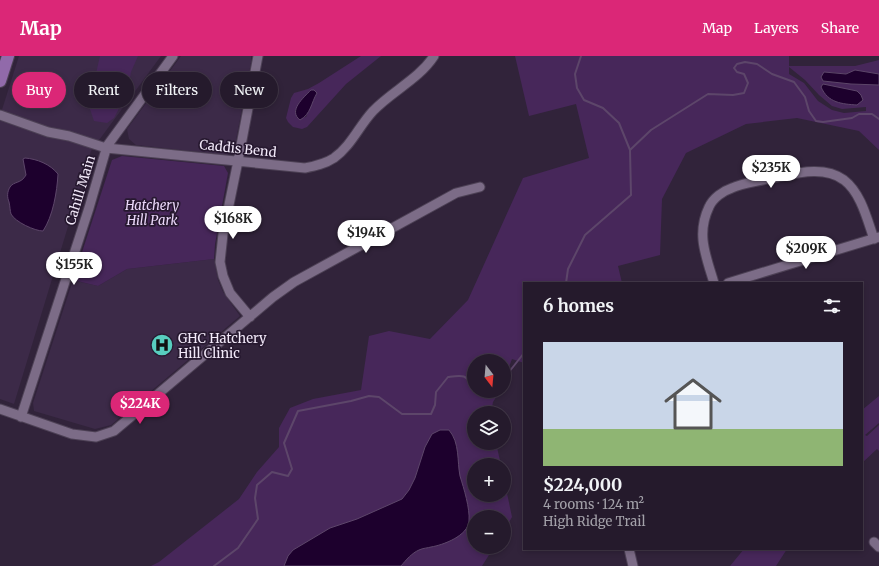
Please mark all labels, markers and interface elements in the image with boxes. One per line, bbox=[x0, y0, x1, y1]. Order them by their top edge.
text: Map bbox=[20, 16, 62, 40]
text: Map bbox=[702, 19, 732, 37]
text: Layers bbox=[754, 19, 799, 37]
text: Share bbox=[821, 19, 859, 37]
chip: Buy bbox=[12, 72, 66, 108]
chip: Rent bbox=[74, 72, 134, 108]
chip: Filters bbox=[142, 72, 212, 108]
chip: New bbox=[220, 72, 278, 108]
street label: Caddis Bend bbox=[199, 136, 277, 161]
street label: Cahill Main bbox=[62, 153, 99, 227]
pin: $235K bbox=[743, 155, 799, 189]
text: $235K bbox=[751, 159, 791, 176]
park label: Hatchery Hill Park bbox=[124, 197, 179, 229]
pin: $168K bbox=[205, 206, 261, 240]
text: $168K bbox=[213, 210, 253, 227]
pin: $194K bbox=[338, 220, 394, 254]
text: $194K bbox=[347, 224, 385, 241]
pin: $209K bbox=[778, 236, 834, 270]
text: $209K bbox=[785, 240, 827, 257]
pin: $155K bbox=[46, 252, 102, 286]
text: $155K bbox=[55, 256, 93, 273]
text: 6 homes bbox=[543, 295, 614, 317]
icon: filters bbox=[821, 295, 843, 317]
place label: GHC Hatchery Hill Clinic bbox=[178, 330, 267, 362]
hospital icon: GHC Hatchery Hill Clinic bbox=[149, 332, 175, 358]
north arrow bbox=[467, 354, 511, 398]
map controls bbox=[467, 354, 511, 554]
icon: home bbox=[657, 368, 729, 440]
pin: $224K bbox=[112, 391, 168, 425]
text: $224K bbox=[120, 395, 160, 412]
button: layers bbox=[467, 406, 511, 450]
button: + bbox=[467, 458, 511, 502]
text: $224,000 bbox=[543, 474, 622, 496]
text: 4 rooms · 124 m² bbox=[543, 496, 644, 513]
button: − bbox=[467, 510, 511, 554]
text: High Ridge Trail bbox=[543, 513, 645, 530]

